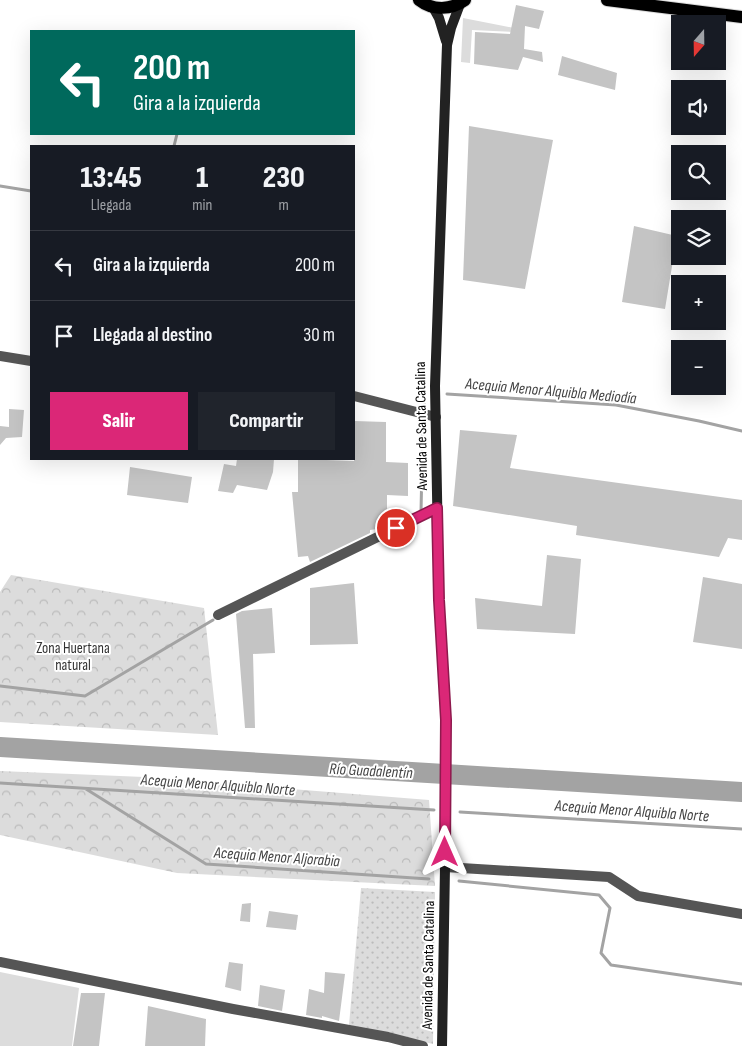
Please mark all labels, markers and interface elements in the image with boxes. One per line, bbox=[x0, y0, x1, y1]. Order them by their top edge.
north arrow bbox=[671, 15, 726, 70]
map controls bbox=[671, 15, 726, 395]
text: 200 m bbox=[133, 47, 210, 90]
icon: left bbox=[50, 50, 115, 115]
button: sound bbox=[671, 80, 726, 135]
text: Gira a la izquierda bbox=[133, 90, 261, 117]
button: search bbox=[671, 145, 726, 200]
text: 13:45 bbox=[80, 160, 142, 196]
text: 1 bbox=[196, 160, 208, 196]
text: 230 bbox=[263, 160, 305, 196]
text: Llegada bbox=[91, 196, 131, 215]
text: min bbox=[192, 196, 212, 215]
text: m bbox=[279, 196, 289, 215]
button: layers bbox=[671, 210, 726, 265]
icon: left bbox=[50, 252, 78, 280]
text: Gira a la izquierda bbox=[93, 254, 210, 277]
text: 200 m bbox=[295, 254, 335, 277]
button: + bbox=[671, 275, 726, 330]
icon: arrive bbox=[50, 322, 78, 350]
text: Llegada al destino bbox=[93, 324, 212, 347]
text: 30 m bbox=[303, 324, 335, 347]
button: − bbox=[671, 340, 726, 395]
street label: Avenida de Santa Catalina bbox=[411, 361, 432, 492]
water label: Acequia Menor Alquibla Mediodía bbox=[463, 374, 638, 408]
button: Salir bbox=[50, 392, 188, 450]
button: Compartir bbox=[198, 392, 335, 450]
pin bbox=[375, 507, 417, 549]
icon: arrive bbox=[382, 514, 410, 542]
park label: Zona Huertana natural bbox=[36, 639, 110, 675]
water label: Río Guadalentín bbox=[329, 760, 413, 783]
water label: Acequia Menor Alquibla Norte bbox=[139, 771, 296, 800]
water label: Acequia Menor Alquibla Norte bbox=[553, 797, 710, 826]
position arrow bbox=[418, 825, 470, 877]
water label: Acequia Menor Aljorabia bbox=[212, 844, 341, 871]
street label: Avenida de Santa Catalina bbox=[418, 900, 439, 1031]

